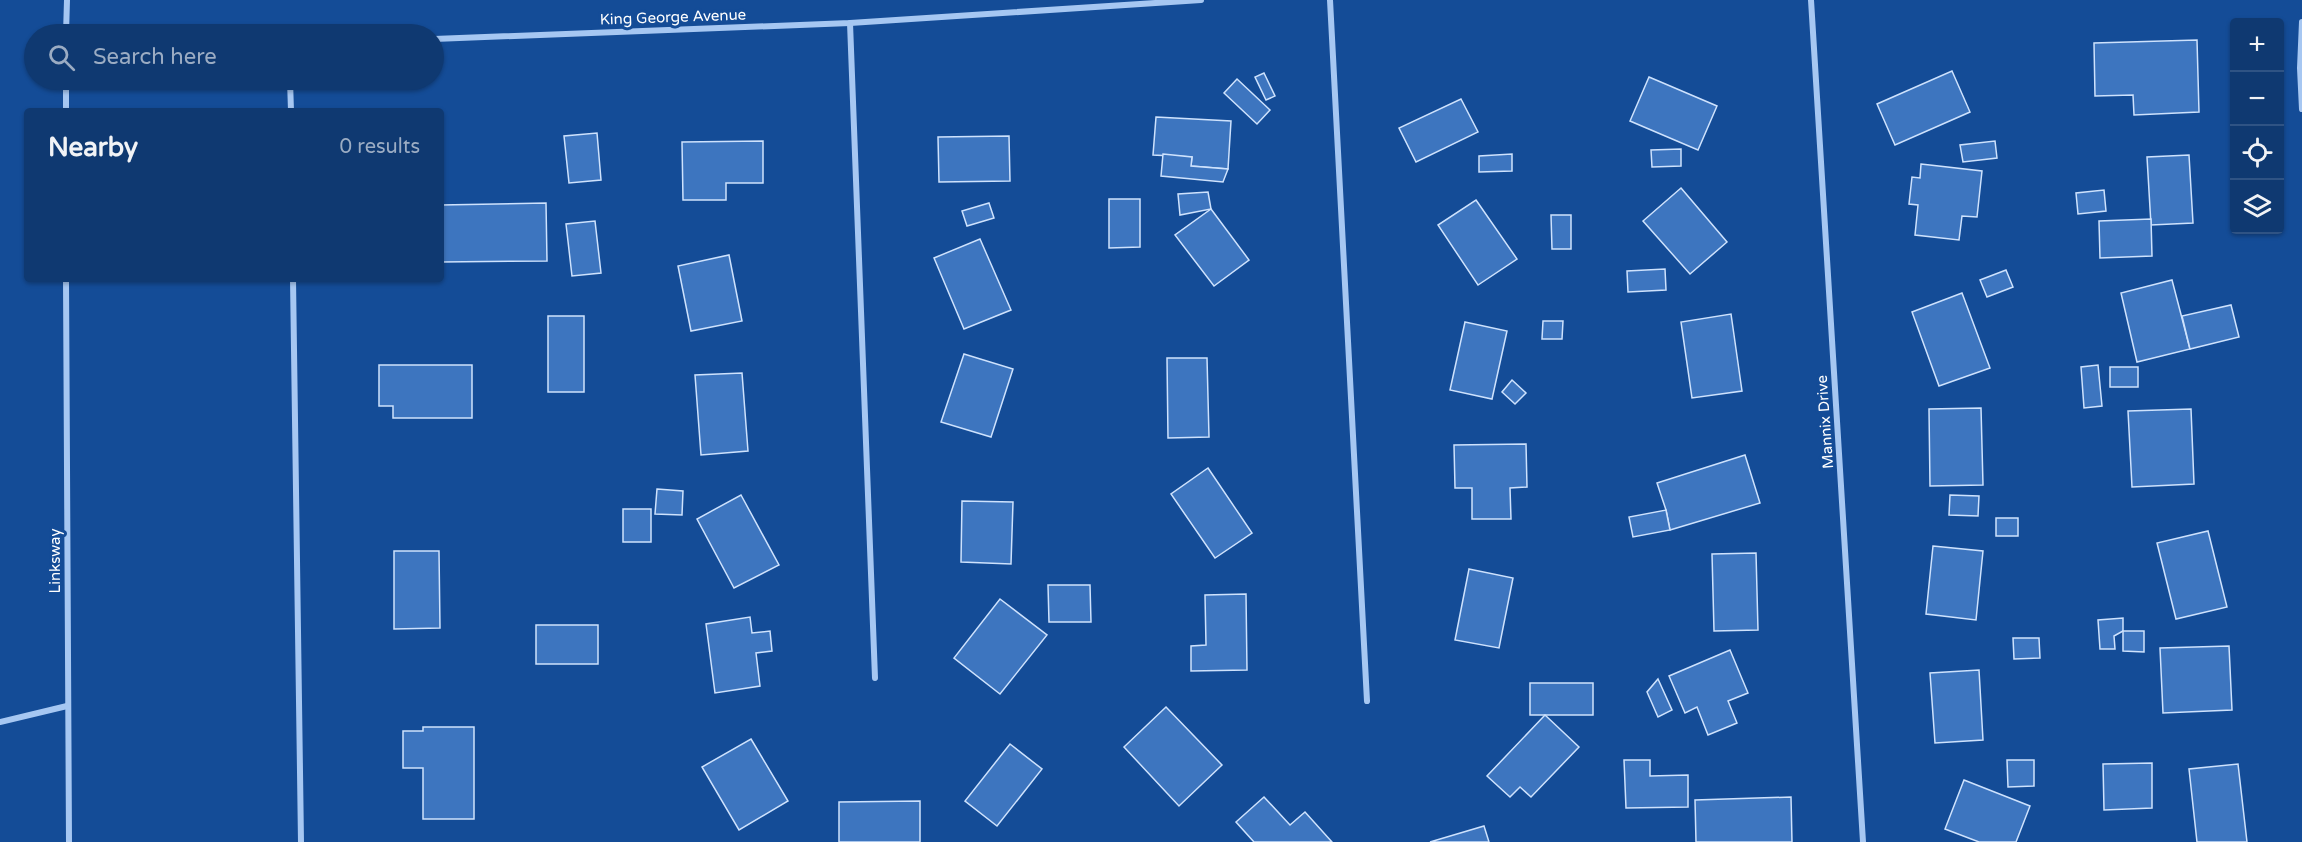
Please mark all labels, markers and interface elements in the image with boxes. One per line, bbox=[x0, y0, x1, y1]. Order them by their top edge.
street label: King George Avenue bbox=[600, 5, 746, 29]
map controls bbox=[2230, 18, 2284, 234]
button: + bbox=[2230, 18, 2284, 72]
search box bbox=[24, 24, 444, 90]
icon: search bbox=[45, 41, 78, 74]
text: Search here bbox=[93, 44, 217, 70]
button: − bbox=[2230, 72, 2284, 126]
button: locate bbox=[2230, 126, 2284, 180]
text: Nearby bbox=[48, 132, 138, 163]
text: 0 results bbox=[340, 135, 420, 159]
button: layers bbox=[2230, 180, 2284, 234]
street label: Mannix Drive bbox=[1813, 375, 1837, 469]
street label: Linksway bbox=[46, 529, 64, 593]

